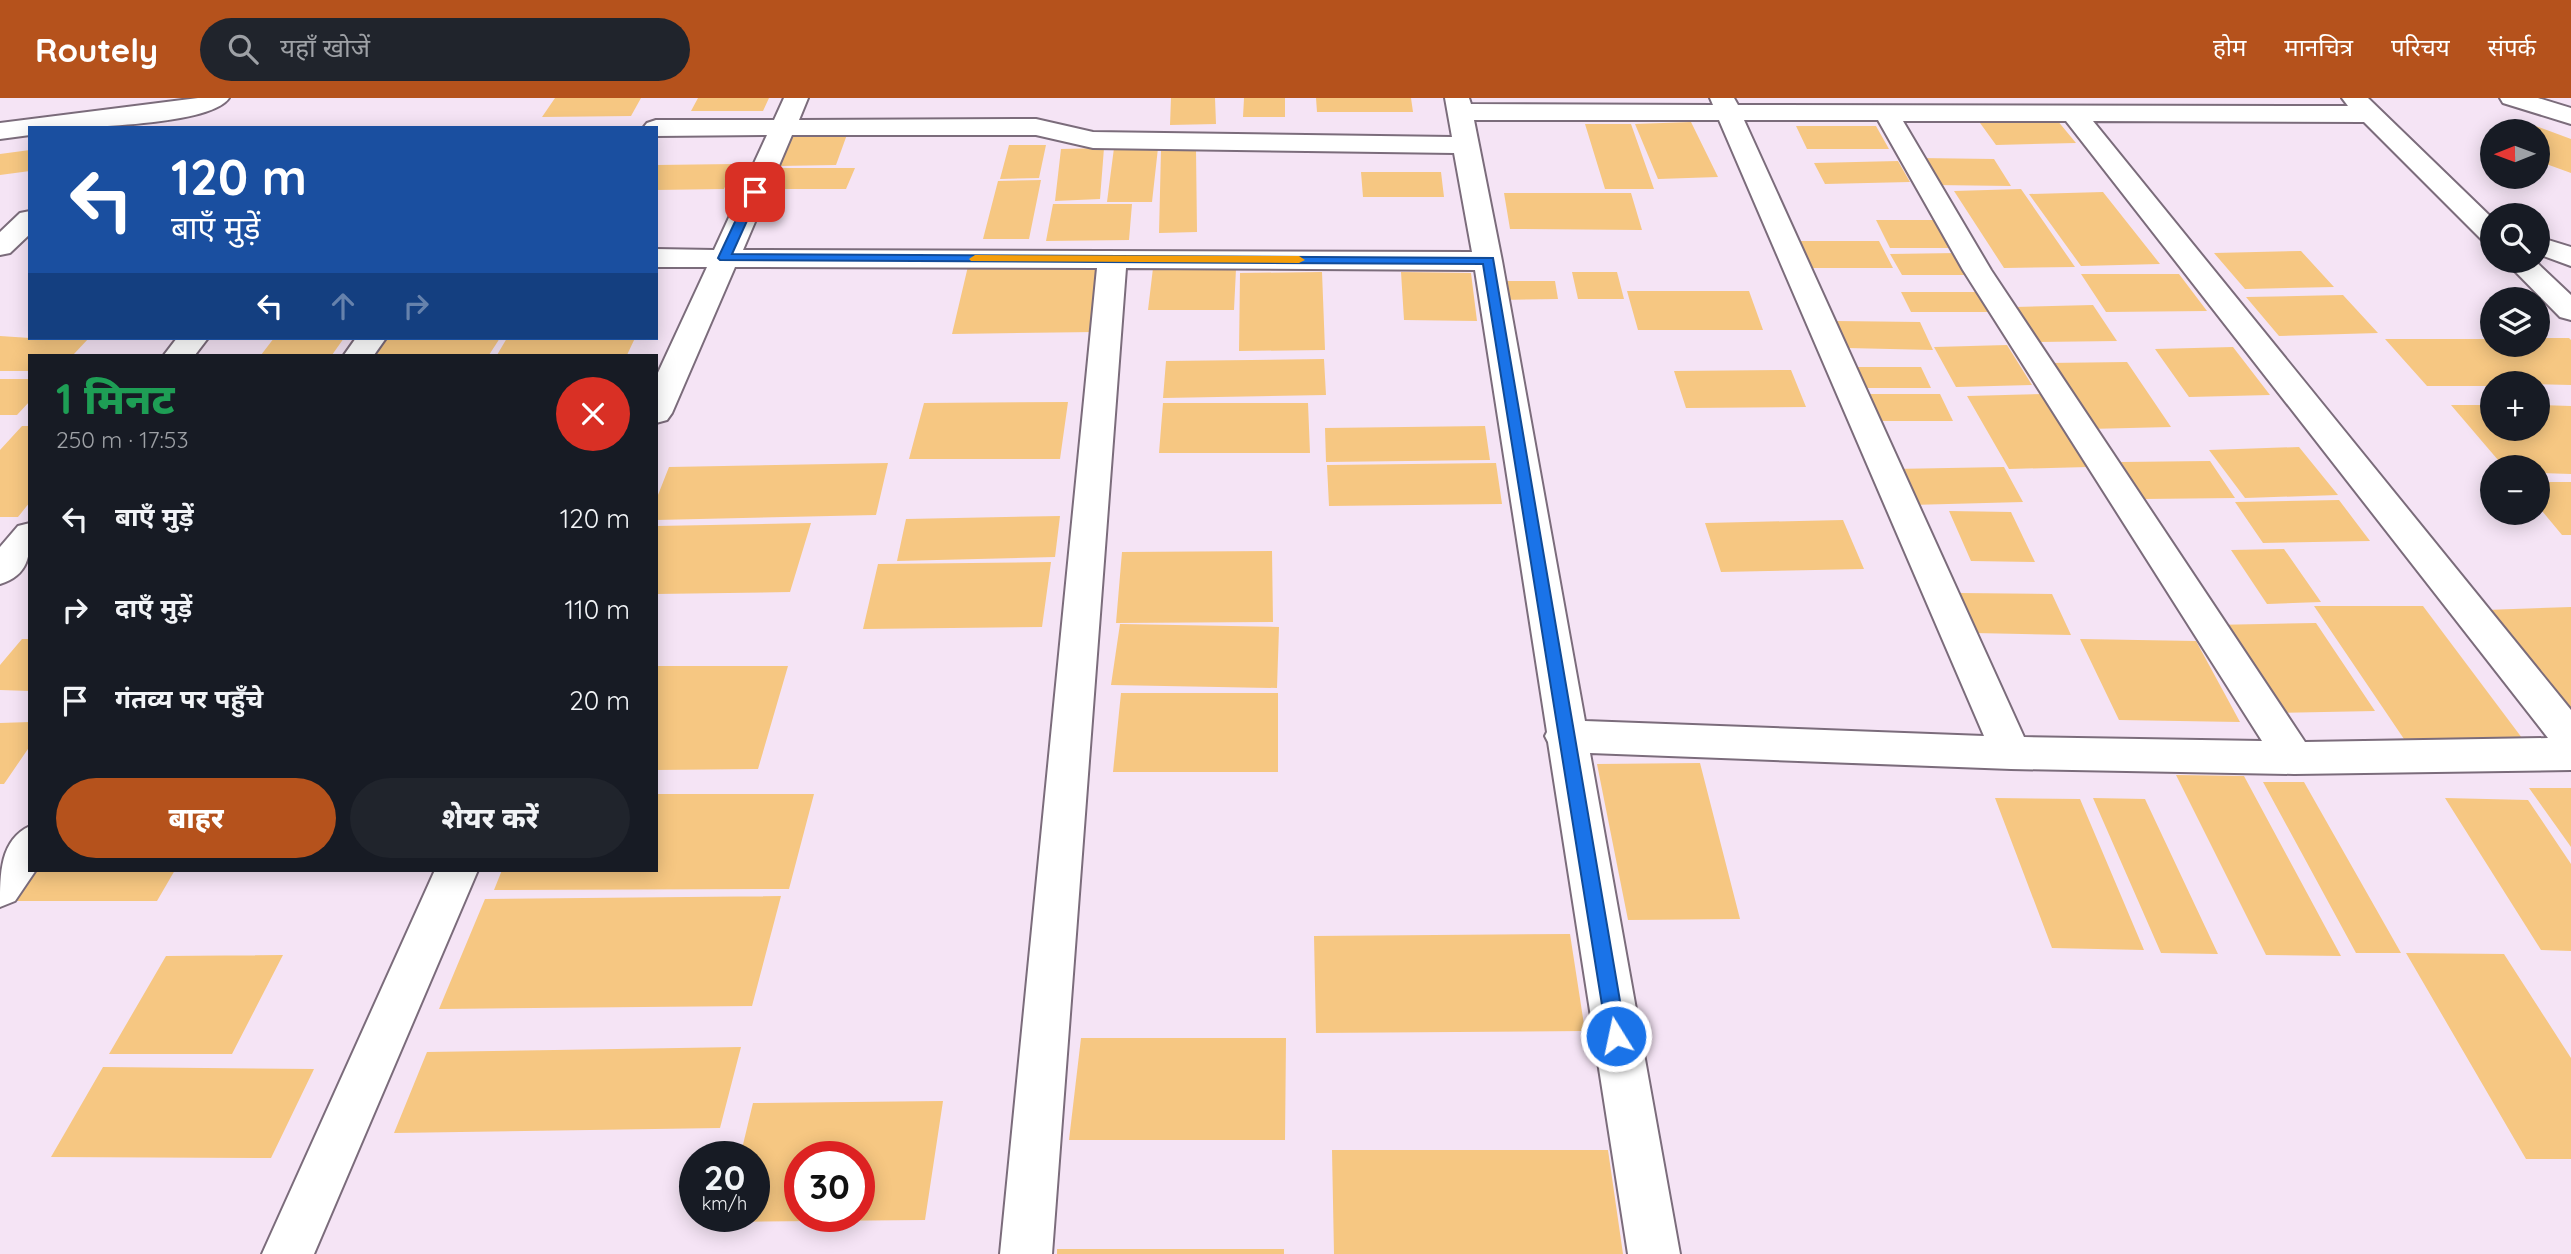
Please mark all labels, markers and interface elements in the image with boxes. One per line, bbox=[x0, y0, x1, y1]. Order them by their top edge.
search box bbox=[200, 18, 690, 81]
text: Routely bbox=[35, 29, 158, 70]
icon: search bbox=[224, 30, 262, 68]
text: यहाँ खोजें bbox=[280, 31, 370, 64]
text: होम bbox=[2213, 32, 2246, 62]
text: मानचित्र bbox=[2284, 32, 2353, 62]
text: परिचय bbox=[2391, 32, 2450, 62]
text: संपर्क bbox=[2488, 32, 2536, 62]
north arrow bbox=[2480, 119, 2550, 189]
map controls bbox=[2480, 119, 2550, 525]
text: 120 m bbox=[171, 146, 307, 207]
icon: left bbox=[56, 154, 147, 245]
pin bbox=[725, 162, 785, 222]
icon: arrive bbox=[736, 173, 774, 211]
button: search bbox=[2480, 203, 2550, 273]
text: बाएँ मुड़ें bbox=[171, 207, 260, 247]
icon: left bbox=[251, 287, 289, 325]
icon: ahead bbox=[324, 287, 362, 325]
icon: right bbox=[397, 287, 435, 325]
button: layers bbox=[2480, 287, 2550, 357]
button: + bbox=[2480, 371, 2550, 441]
text: 1 मिनट bbox=[56, 372, 175, 425]
button: close bbox=[556, 377, 630, 451]
text: 250 m · 17:53 bbox=[56, 425, 188, 454]
button: − bbox=[2480, 455, 2550, 525]
icon: left bbox=[56, 500, 94, 538]
text: बाएँ मुड़ें bbox=[115, 500, 194, 533]
text: 120 m bbox=[560, 502, 630, 535]
icon: right bbox=[56, 591, 94, 629]
text: दाएँ मुड़ें bbox=[115, 591, 192, 624]
text: 110 m bbox=[564, 593, 630, 626]
icon: arrive bbox=[56, 682, 94, 720]
text: गंतव्य पर पहुँचे bbox=[115, 682, 263, 715]
text: 20 m bbox=[569, 684, 630, 717]
button: बाहर bbox=[56, 778, 336, 858]
button: शेयर करें bbox=[350, 778, 630, 858]
position arrow bbox=[1579, 999, 1653, 1073]
speed limit sign: 30 bbox=[784, 1141, 875, 1232]
text: 20 bbox=[704, 1155, 745, 1199]
text: km/h bbox=[702, 1192, 747, 1215]

